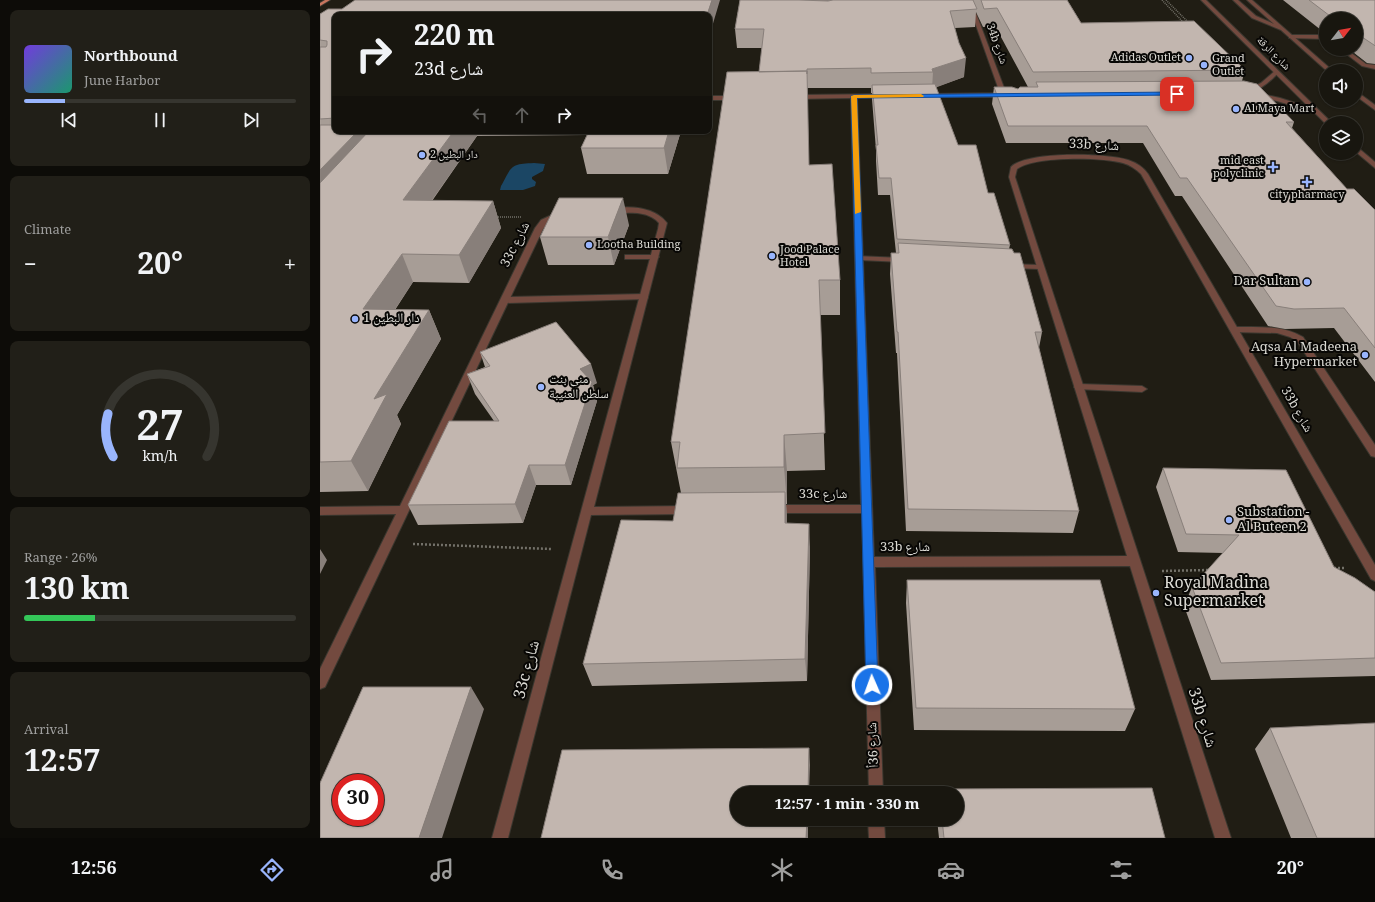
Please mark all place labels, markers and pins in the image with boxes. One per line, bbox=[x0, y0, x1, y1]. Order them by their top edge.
place label: Adidas Outlet bbox=[1111, 49, 1181, 68]
place label: Grand Outlet bbox=[1212, 50, 1245, 82]
marker: Adidas Outlet bbox=[1184, 53, 1194, 63]
marker: Grand Outlet bbox=[1199, 60, 1209, 70]
pin bbox=[1160, 77, 1194, 111]
place label: Al Maya Mart bbox=[1244, 100, 1314, 119]
marker: Al Maya Mart bbox=[1231, 104, 1241, 114]
place label: دار البطين 2 bbox=[430, 146, 478, 165]
marker: دار البطين 2 bbox=[417, 150, 427, 160]
place label: mid east polyclinic bbox=[1213, 152, 1264, 184]
marker: mid east polyclinic bbox=[1267, 161, 1279, 173]
marker: city pharmacy bbox=[1302, 177, 1312, 187]
place label: city pharmacy bbox=[1270, 186, 1345, 205]
place label: Lootha Building bbox=[597, 236, 681, 255]
marker: Lootha Building bbox=[584, 240, 594, 250]
place label: Jood Palace Hotel bbox=[779, 241, 840, 273]
marker: Jood Palace Hotel bbox=[767, 251, 777, 261]
place label: Dar Sultan bbox=[1234, 271, 1300, 293]
marker: Dar Sultan bbox=[1302, 277, 1312, 287]
place label: دار البطين 1 bbox=[363, 308, 420, 330]
marker: دار البطين 1 bbox=[350, 314, 360, 324]
place label: Aqsa Al Madeena Hypermarket bbox=[1251, 337, 1357, 374]
marker: Aqsa Al Madeena Hypermarket bbox=[1360, 350, 1370, 360]
place label: منى بنت سلطن العنيبة bbox=[549, 369, 609, 406]
marker: منى بنت سلطن العنيبة bbox=[536, 382, 546, 392]
place label: Substation - Al Buteen 2 bbox=[1237, 502, 1310, 539]
marker: Substation - Al Buteen 2 bbox=[1224, 515, 1234, 525]
place label: Royal Madina Supermarket bbox=[1164, 571, 1268, 616]
marker: Royal Madina Supermarket bbox=[1151, 588, 1161, 598]

